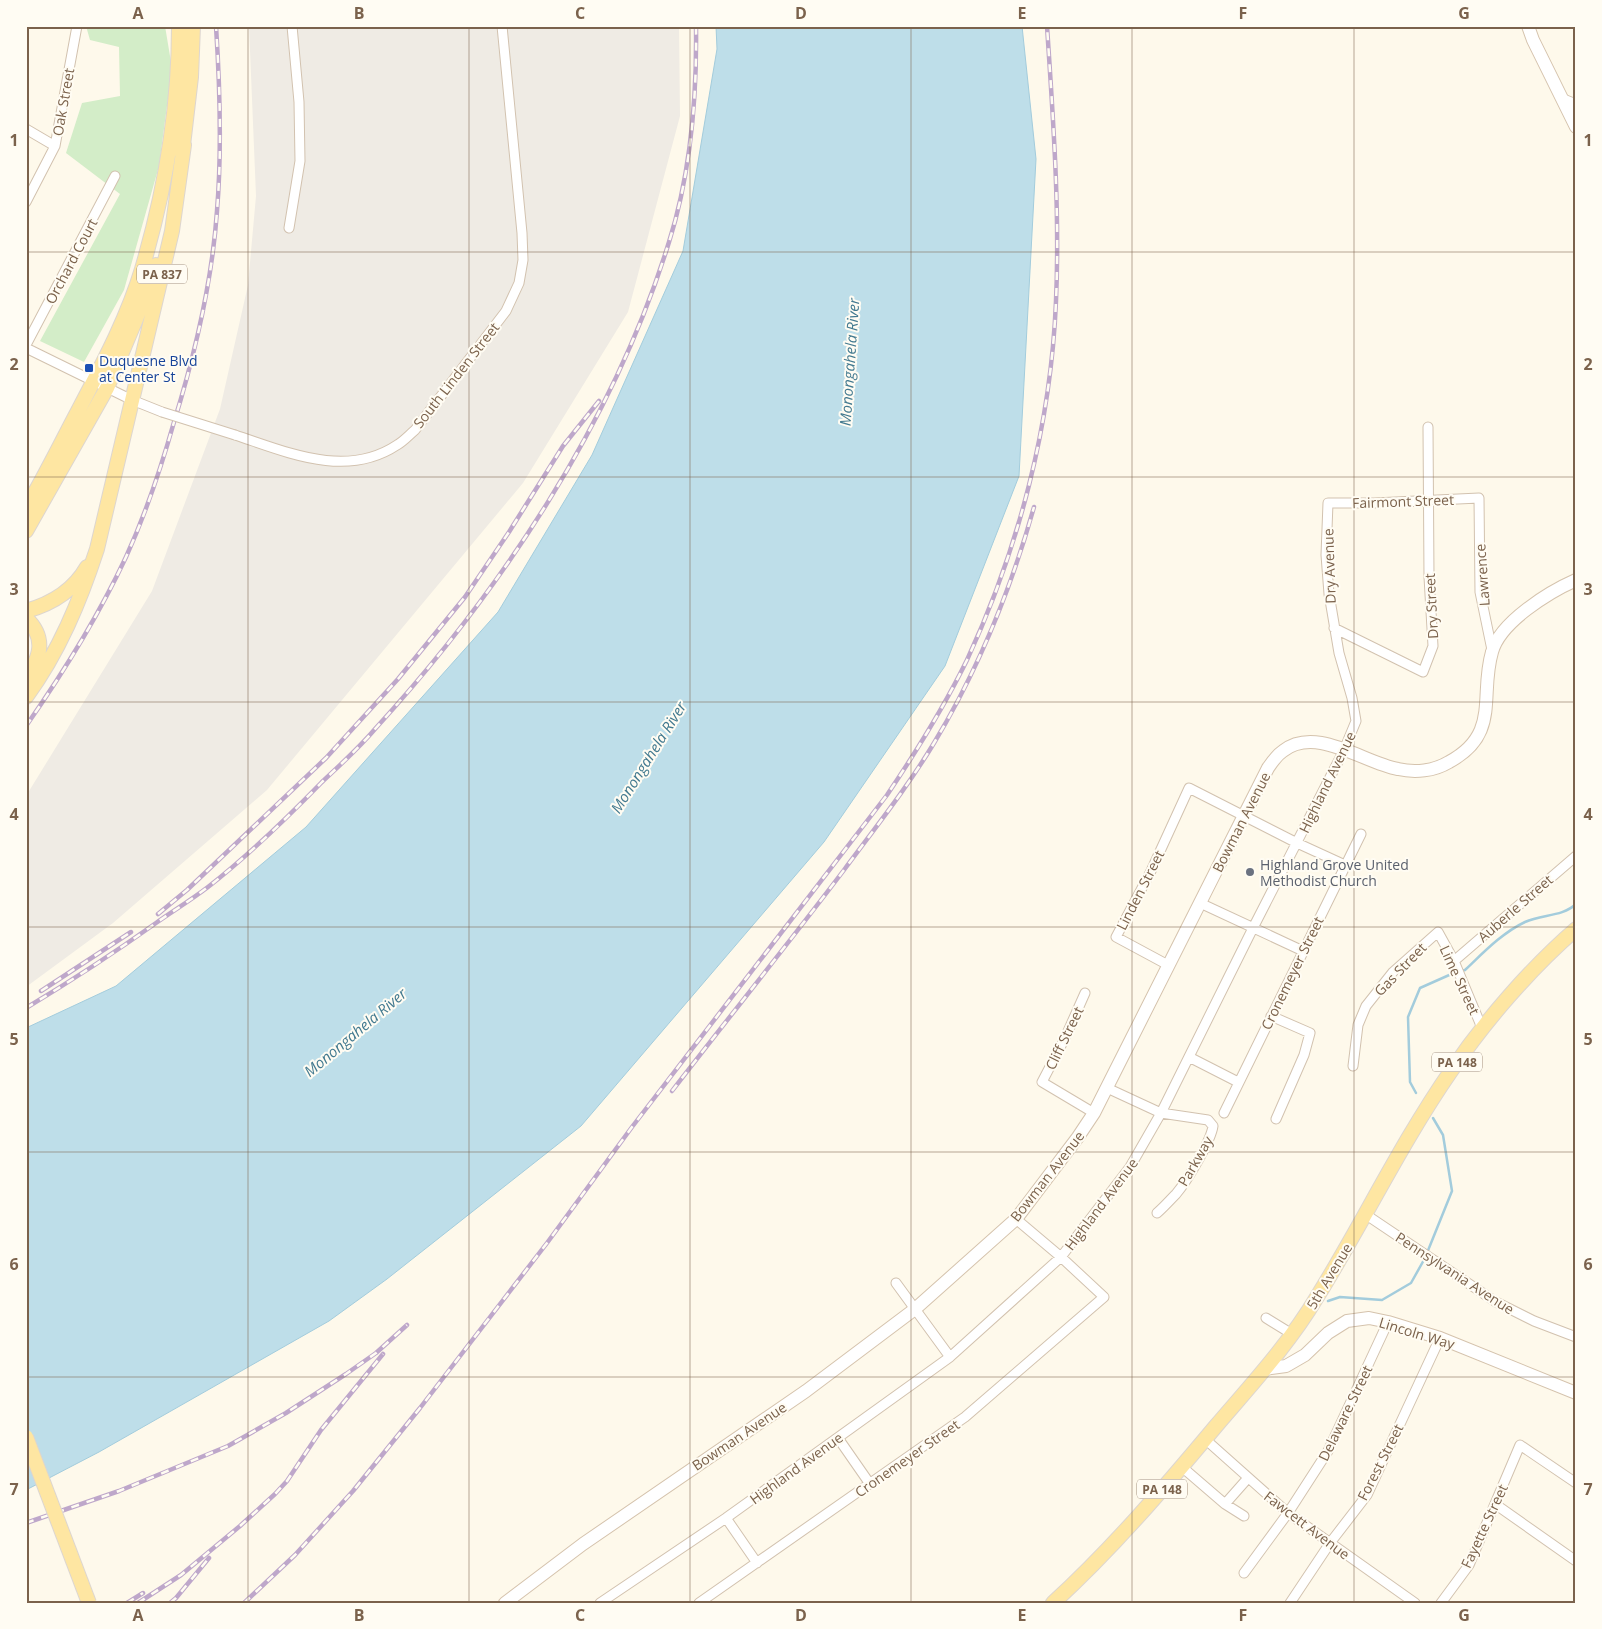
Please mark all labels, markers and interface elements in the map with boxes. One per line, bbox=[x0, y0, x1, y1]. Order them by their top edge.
text: A bbox=[132, 2, 144, 24]
text: B bbox=[354, 2, 364, 24]
text: C bbox=[575, 2, 585, 24]
text: D bbox=[795, 2, 807, 24]
text: E bbox=[1018, 2, 1027, 24]
text: F bbox=[1239, 2, 1247, 24]
text: G bbox=[1458, 2, 1470, 24]
street label: Oak Street bbox=[48, 66, 78, 138]
text: 1 bbox=[9, 129, 19, 151]
text: 1 bbox=[1583, 129, 1593, 151]
street label: Orchard Court bbox=[41, 215, 101, 307]
road number: PA 837 bbox=[137, 264, 187, 284]
water label: Monongahela River bbox=[835, 296, 864, 427]
street label: South Linden Street bbox=[409, 318, 503, 432]
place label: Duquesne Blvd at Center St bbox=[99, 351, 198, 386]
text: 2 bbox=[9, 353, 19, 375]
text: 2 bbox=[1583, 353, 1593, 375]
marker: Duquesne Blvd at Center St bbox=[83, 362, 95, 374]
street label: Fairmont Street bbox=[1352, 490, 1454, 512]
street label: Dry Avenue bbox=[1318, 528, 1340, 604]
street label: Lawrence bbox=[1470, 543, 1494, 607]
street label: Dry Street bbox=[1420, 573, 1442, 639]
text: 3 bbox=[9, 578, 19, 600]
text: 3 bbox=[1583, 578, 1593, 600]
water label: Monongahela River bbox=[606, 697, 691, 817]
street label: Highland Avenue bbox=[1294, 728, 1360, 836]
street label: Bowman Avenue bbox=[1208, 769, 1274, 875]
text: 4 bbox=[9, 803, 19, 825]
text: 4 bbox=[1583, 803, 1593, 825]
street label: Linden Street bbox=[1112, 847, 1168, 933]
place label: Highland Grove United Methodist Church bbox=[1260, 855, 1409, 890]
marker: Highland Grove United Methodist Church bbox=[1244, 866, 1256, 878]
street label: Auberle Street bbox=[1473, 870, 1557, 946]
street label: Cronemeyer Street bbox=[1256, 913, 1328, 1033]
street label: Gas Street bbox=[1370, 938, 1430, 1000]
street label: Lime Street bbox=[1436, 942, 1484, 1018]
water label: Monongahela River bbox=[300, 983, 411, 1081]
street label: Cliff Street bbox=[1041, 1003, 1087, 1073]
text: 5 bbox=[9, 1028, 19, 1050]
text: 5 bbox=[1583, 1028, 1593, 1050]
road number: PA 148 bbox=[1432, 1052, 1482, 1072]
street label: Bowman Avenue bbox=[1006, 1127, 1088, 1225]
street label: Parkway bbox=[1173, 1132, 1217, 1190]
street label: Highland Avenue bbox=[1060, 1154, 1142, 1254]
street label: Pennsylvania Avenue bbox=[1392, 1228, 1518, 1319]
street label: 5th Avenue bbox=[1302, 1239, 1356, 1313]
text: 6 bbox=[9, 1253, 19, 1275]
text: 6 bbox=[1583, 1253, 1593, 1275]
street label: Lincoln Way bbox=[1377, 1313, 1458, 1354]
street label: Delaware Street bbox=[1314, 1362, 1376, 1464]
street label: Bowman Avenue bbox=[688, 1397, 790, 1475]
street label: Cronemeyer Street bbox=[851, 1415, 963, 1501]
street label: Forest Street bbox=[1353, 1420, 1407, 1504]
street label: Highland Avenue bbox=[746, 1428, 847, 1508]
text: 7 bbox=[9, 1478, 19, 1500]
text: 7 bbox=[1583, 1478, 1593, 1500]
road number: PA 148 bbox=[1137, 1480, 1187, 1498]
street label: Fayette Street bbox=[1456, 1481, 1512, 1571]
street label: Fawcett Avenue bbox=[1260, 1486, 1354, 1564]
text: A bbox=[132, 1604, 144, 1626]
text: B bbox=[354, 1604, 364, 1626]
text: C bbox=[575, 1604, 585, 1626]
text: D bbox=[795, 1604, 807, 1626]
text: E bbox=[1018, 1604, 1027, 1626]
text: F bbox=[1239, 1604, 1247, 1626]
text: G bbox=[1458, 1604, 1470, 1626]

